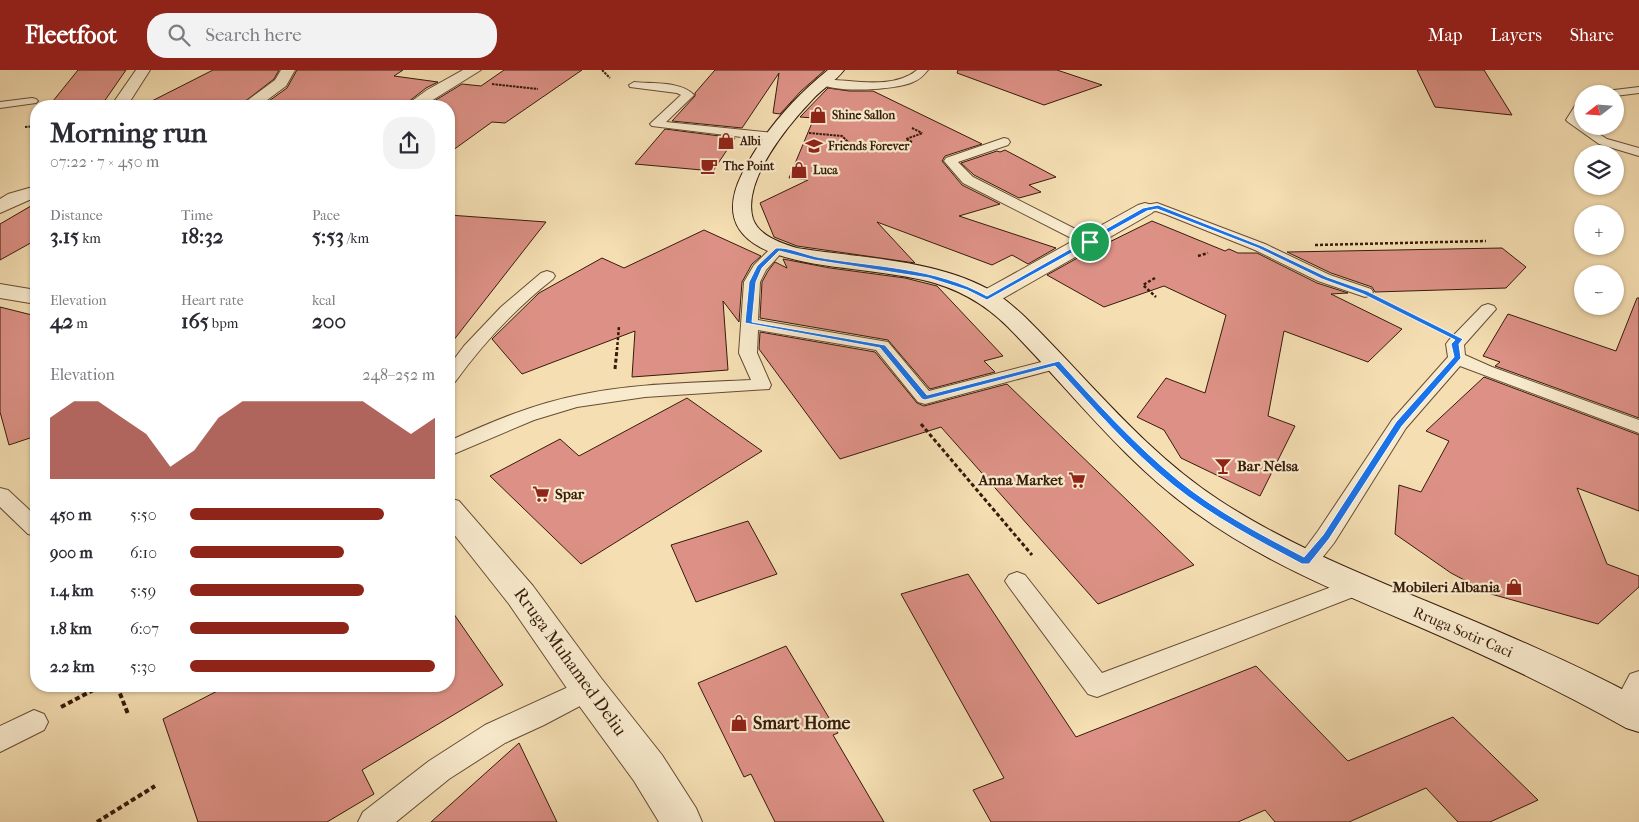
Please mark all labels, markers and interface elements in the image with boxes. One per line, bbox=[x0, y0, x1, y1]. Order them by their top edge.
search box bbox=[147, 13, 497, 58]
text: Fleetfoot bbox=[25, 21, 117, 49]
icon: search bbox=[165, 21, 193, 49]
text: Search here bbox=[205, 24, 302, 46]
text: Map bbox=[1428, 25, 1462, 46]
text: Layers bbox=[1490, 25, 1542, 46]
text: Share bbox=[1570, 25, 1614, 46]
north arrow bbox=[1574, 85, 1624, 135]
map controls bbox=[1574, 85, 1624, 315]
shop icon: Shine Sallon bbox=[808, 105, 828, 125]
place label: Shine Sallon bbox=[832, 108, 896, 122]
text: Morning run bbox=[50, 116, 207, 149]
button: share bbox=[383, 117, 435, 169]
shop icon: Albi bbox=[716, 131, 736, 151]
place label: Albi bbox=[739, 134, 761, 148]
school or university icon: Friends Forever bbox=[804, 136, 824, 156]
place label: Friends Forever bbox=[827, 139, 910, 153]
button: layers bbox=[1574, 145, 1624, 195]
text: 07:22 · 7 × 450 m bbox=[50, 152, 159, 171]
cafe icon: The Point bbox=[699, 156, 719, 176]
place label: The Point bbox=[722, 159, 775, 173]
shop icon: Luca bbox=[789, 160, 809, 180]
place label: Luca bbox=[813, 163, 838, 177]
button: + bbox=[1574, 205, 1624, 255]
text: Distance bbox=[50, 207, 103, 224]
text: Time bbox=[181, 207, 213, 224]
text: Pace bbox=[312, 207, 340, 224]
pin bbox=[1069, 221, 1111, 263]
text: 3.15 bbox=[50, 224, 79, 248]
text: 18:32 bbox=[181, 224, 224, 248]
text: 5:53 bbox=[312, 224, 344, 248]
icon: arrive bbox=[1076, 228, 1104, 256]
text: km bbox=[79, 230, 101, 247]
text: /km bbox=[344, 230, 369, 247]
button: − bbox=[1574, 265, 1624, 315]
text: Elevation bbox=[50, 292, 107, 309]
text: Heart rate bbox=[181, 292, 244, 309]
text: kcal bbox=[312, 292, 336, 309]
text: 42 bbox=[50, 309, 73, 333]
text: 165 bbox=[181, 309, 209, 333]
text: 200 bbox=[312, 309, 346, 333]
text: m bbox=[73, 315, 88, 332]
text: bpm bbox=[209, 315, 238, 332]
text: Elevation bbox=[50, 365, 115, 384]
text: 248–252 m bbox=[362, 365, 435, 384]
bar icon: Bar Nelsa bbox=[1213, 456, 1233, 476]
place label: Bar Nelsa bbox=[1237, 457, 1299, 475]
supermarket icon: Anna Market bbox=[1067, 470, 1087, 490]
place label: Anna Market bbox=[978, 471, 1064, 489]
supermarket icon: Spar bbox=[531, 484, 551, 504]
place label: Spar bbox=[555, 485, 585, 503]
text: 450 m bbox=[50, 505, 91, 524]
text: 5:50 bbox=[130, 505, 156, 524]
text: 900 m bbox=[50, 543, 93, 562]
text: 6:10 bbox=[130, 543, 157, 562]
shop icon: Mobileri Albania bbox=[1504, 577, 1524, 597]
place label: Mobileri Albania bbox=[1392, 578, 1501, 596]
text: 1.4 km bbox=[50, 581, 94, 600]
text: 5:59 bbox=[130, 581, 156, 600]
street label: Rruga Muhamed Deliu bbox=[509, 584, 631, 740]
street label: Rruga Sotir Caci bbox=[1410, 603, 1516, 661]
text: 1.8 km bbox=[50, 619, 92, 638]
text: 6:07 bbox=[130, 619, 159, 638]
text: 2.2 km bbox=[50, 657, 95, 676]
text: 5:30 bbox=[130, 657, 156, 676]
shop icon: Smart Home bbox=[729, 713, 749, 733]
place label: Smart Home bbox=[753, 713, 851, 734]

